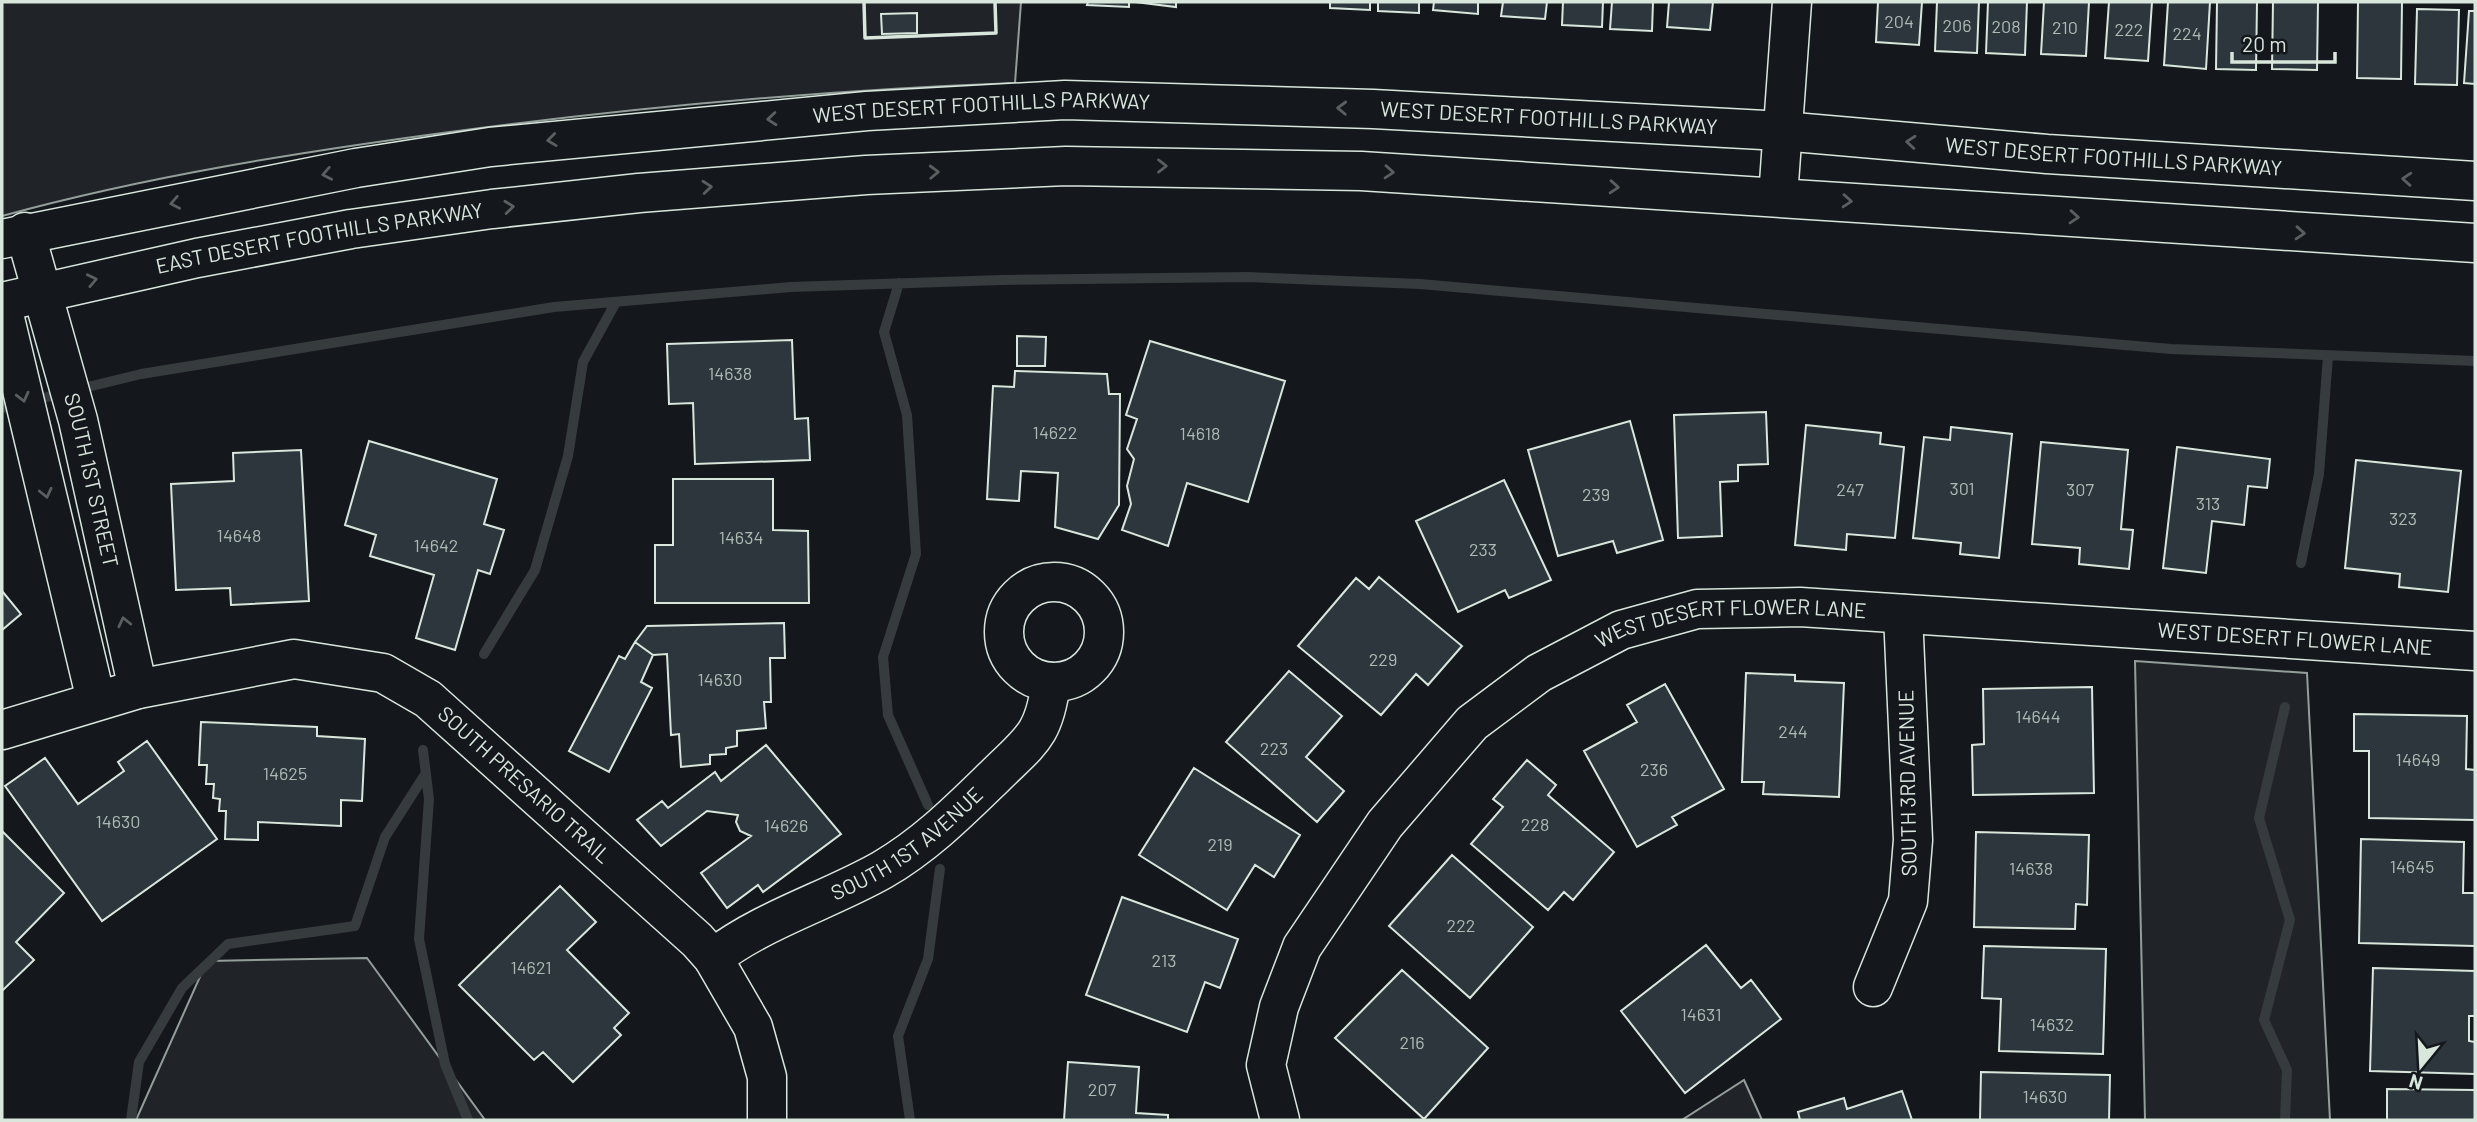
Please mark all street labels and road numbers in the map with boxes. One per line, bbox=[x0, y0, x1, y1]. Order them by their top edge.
street label: WEST DESERT FOOTHILLS PARKWAY bbox=[812, 86, 1151, 127]
street label: WEST DESERT FOOTHILLS PARKWAY bbox=[1380, 95, 1718, 139]
street label: WEST DESERT FOOTHILLS PARKWAY bbox=[1944, 131, 2283, 180]
street label: EAST DESERT FOOTHILLS PARKWAY bbox=[153, 196, 485, 278]
street label: SOUTH 1ST STREET bbox=[60, 390, 124, 570]
street label: WEST DESERT FLOWER LANE bbox=[1591, 593, 1867, 652]
street label: WEST DESERT FLOWER LANE bbox=[2157, 616, 2433, 659]
street label: SOUTH 3RD AVENUE bbox=[1892, 689, 1921, 877]
street label: SOUTH PRESARIO TRAIL bbox=[434, 700, 617, 868]
street label: SOUTH 1ST AVENUE bbox=[826, 781, 987, 905]

